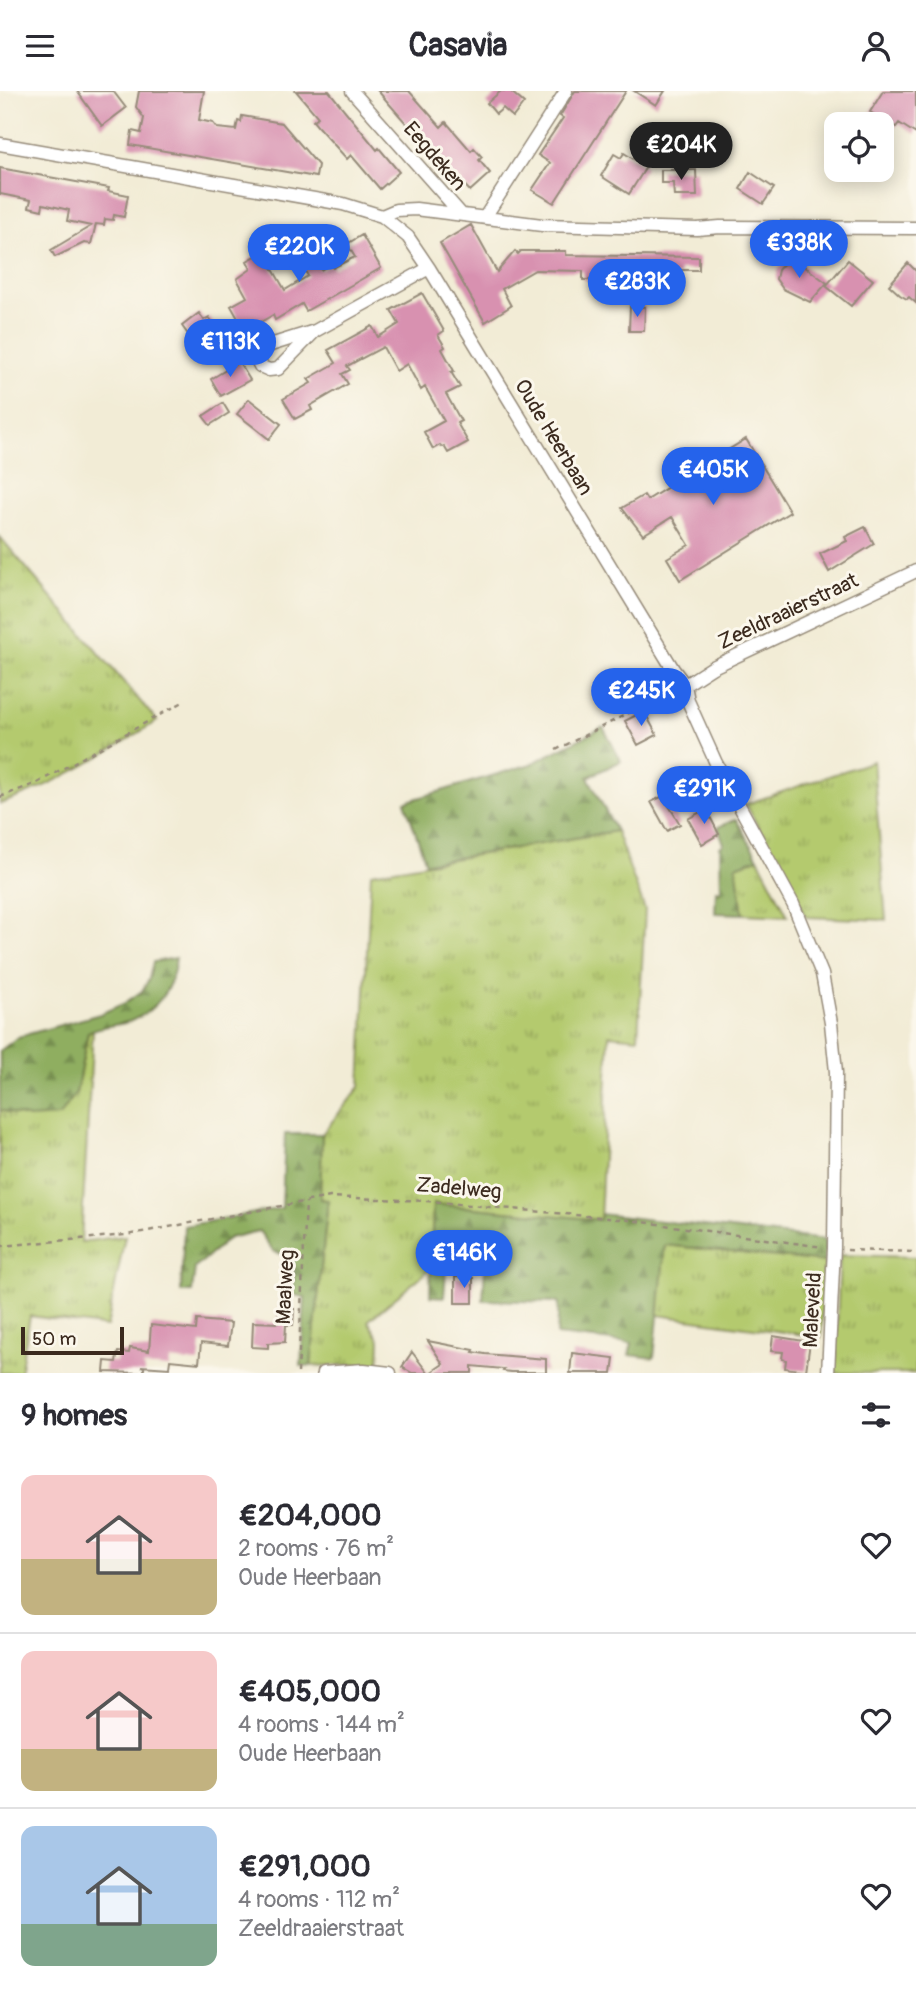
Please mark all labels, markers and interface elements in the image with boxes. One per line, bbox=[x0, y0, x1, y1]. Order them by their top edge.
text: Casavia bbox=[409, 26, 507, 66]
icon: menu bbox=[21, 27, 59, 65]
icon: person bbox=[857, 27, 895, 65]
map controls bbox=[824, 112, 894, 182]
button: locate bbox=[824, 112, 894, 182]
street label: Eegdeken bbox=[397, 116, 472, 197]
pin: €204K bbox=[632, 123, 730, 182]
text: €204K bbox=[646, 130, 716, 159]
pin: €338K bbox=[750, 221, 848, 280]
pin: €220K bbox=[250, 225, 348, 284]
text: €338K bbox=[766, 228, 832, 257]
text: €220K bbox=[264, 232, 334, 261]
pin: €283K bbox=[588, 259, 686, 319]
text: €283K bbox=[604, 267, 670, 296]
pin: €113K bbox=[181, 320, 279, 379]
text: €113K bbox=[200, 327, 260, 356]
street label: Oude Heerbaan bbox=[508, 374, 599, 500]
pin: €405K bbox=[664, 447, 762, 507]
text: €405K bbox=[678, 455, 748, 484]
street label: Zeeldraaierstraat bbox=[714, 567, 863, 656]
pin: €245K bbox=[592, 669, 690, 728]
text: €245K bbox=[607, 676, 675, 705]
pin: €291K bbox=[655, 767, 753, 826]
text: €291K bbox=[673, 774, 735, 803]
street label: Zadelweg bbox=[415, 1171, 502, 1206]
pin: €146K bbox=[415, 1231, 513, 1290]
text: €146K bbox=[432, 1238, 496, 1267]
street label: Maalweg bbox=[270, 1249, 301, 1325]
street label: Maleveld bbox=[797, 1272, 828, 1348]
scale bar bbox=[21, 1324, 124, 1356]
text: 50 m bbox=[32, 1327, 76, 1351]
icon: filters bbox=[857, 1396, 895, 1434]
text: 9 homes bbox=[21, 1397, 127, 1434]
text: €204,000 bbox=[238, 1497, 382, 1534]
icon: home bbox=[77, 1503, 161, 1587]
icon: heart bbox=[857, 1526, 895, 1564]
text: 2 rooms · 76 m² bbox=[238, 1534, 394, 1563]
text: Oude Heerbaan bbox=[238, 1563, 382, 1592]
text: €405,000 bbox=[238, 1673, 381, 1710]
icon: home bbox=[77, 1679, 161, 1763]
icon: heart bbox=[857, 1702, 895, 1740]
text: 4 rooms · 144 m² bbox=[238, 1710, 405, 1739]
text: Oude Heerbaan bbox=[238, 1739, 382, 1768]
text: €291,000 bbox=[238, 1848, 371, 1885]
icon: home bbox=[77, 1854, 161, 1938]
icon: heart bbox=[857, 1877, 895, 1915]
text: 4 rooms · 112 m² bbox=[238, 1885, 400, 1914]
text: Zeeldraaierstraat bbox=[238, 1914, 404, 1943]

